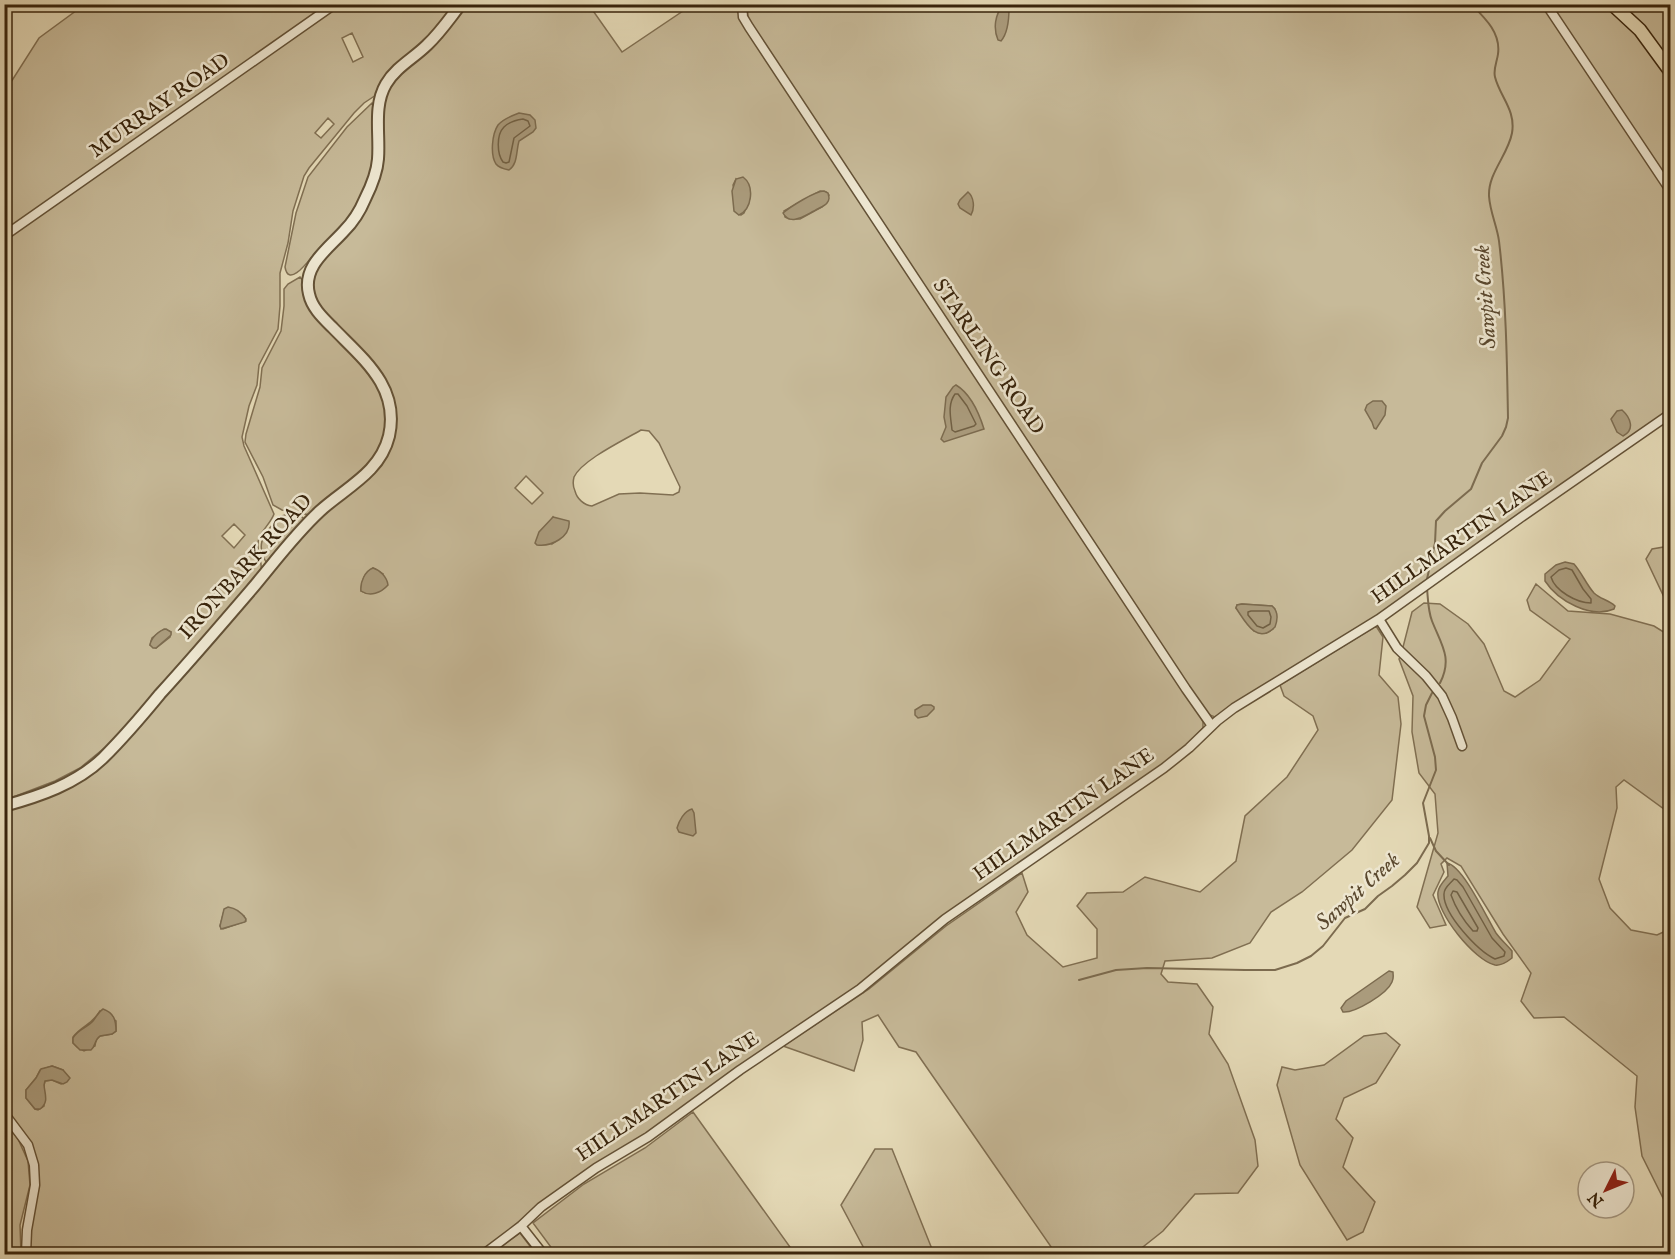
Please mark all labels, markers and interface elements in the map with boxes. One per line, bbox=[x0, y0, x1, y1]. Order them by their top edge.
street label: MURRAY ROAD bbox=[84, 47, 236, 165]
water label: Sawpit Creek bbox=[1468, 244, 1504, 350]
street label: STARLING ROAD bbox=[926, 274, 1050, 440]
street label: HILLMARTIN LANE bbox=[1366, 465, 1558, 611]
street label: IRONBARK ROAD bbox=[173, 488, 319, 646]
street label: HILLMARTIN LANE bbox=[968, 742, 1160, 888]
water label: Sawpit Creek bbox=[1310, 847, 1406, 937]
street label: HILLMARTIN LANE bbox=[571, 1026, 765, 1168]
north arrow bbox=[1576, 1160, 1636, 1220]
text: N bbox=[1584, 1187, 1609, 1211]

